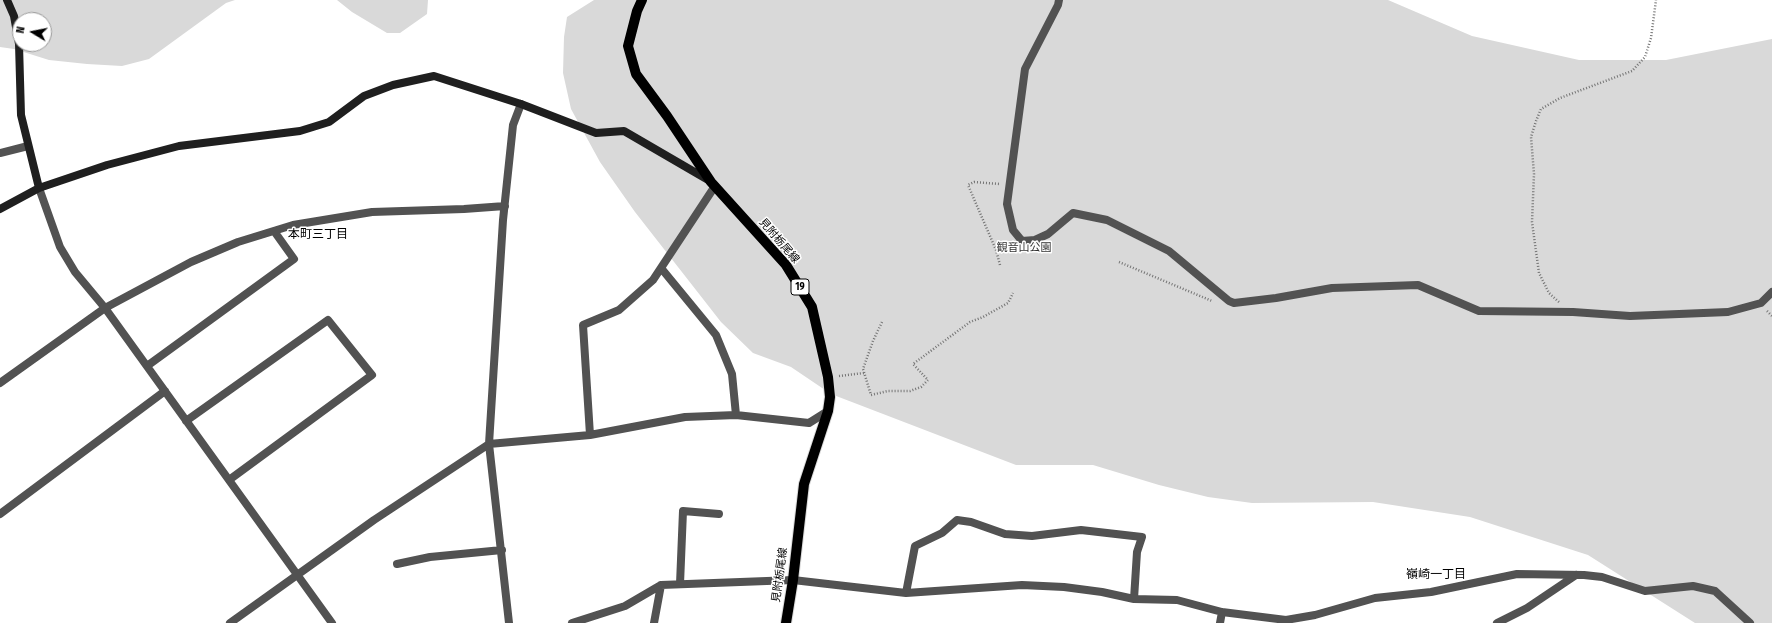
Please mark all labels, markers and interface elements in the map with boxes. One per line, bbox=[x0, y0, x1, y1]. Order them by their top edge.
north arrow bbox=[12, 12, 52, 52]
text: N bbox=[14, 26, 28, 34]
street label: 見附栃尾線 bbox=[756, 216, 802, 266]
district label: 本町三丁目 bbox=[288, 228, 348, 242]
park label: 観音山公園 bbox=[997, 241, 1051, 255]
road number: 19 bbox=[791, 279, 809, 295]
street label: 見附栃尾線 bbox=[770, 547, 790, 603]
district label: 嶺崎一丁目 bbox=[1406, 568, 1466, 582]

